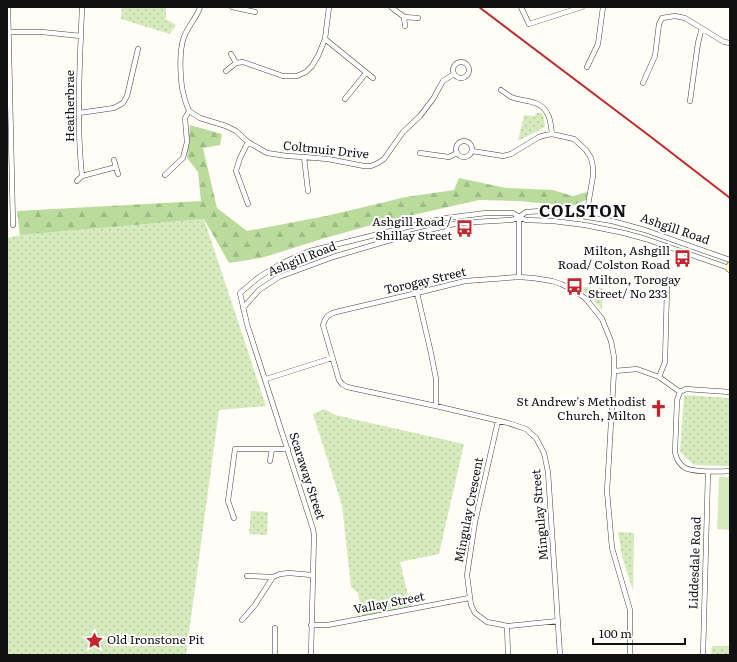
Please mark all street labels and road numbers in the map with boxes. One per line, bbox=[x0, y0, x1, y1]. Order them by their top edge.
street label: Heatherbrae bbox=[60, 70, 78, 142]
street label: Coltmuir Drive bbox=[282, 136, 370, 162]
street label: Ashgill Road bbox=[638, 208, 713, 249]
street label: Ashgill Road bbox=[265, 236, 339, 280]
street label: Torogay Street bbox=[382, 262, 468, 298]
street label: Scaraway Street bbox=[285, 430, 331, 522]
street label: Mingulay Crescent bbox=[449, 455, 487, 564]
street label: Mingulay Street bbox=[526, 469, 552, 562]
street label: Liddesdale Road bbox=[683, 516, 705, 610]
street label: Vallay Street bbox=[352, 586, 426, 618]

